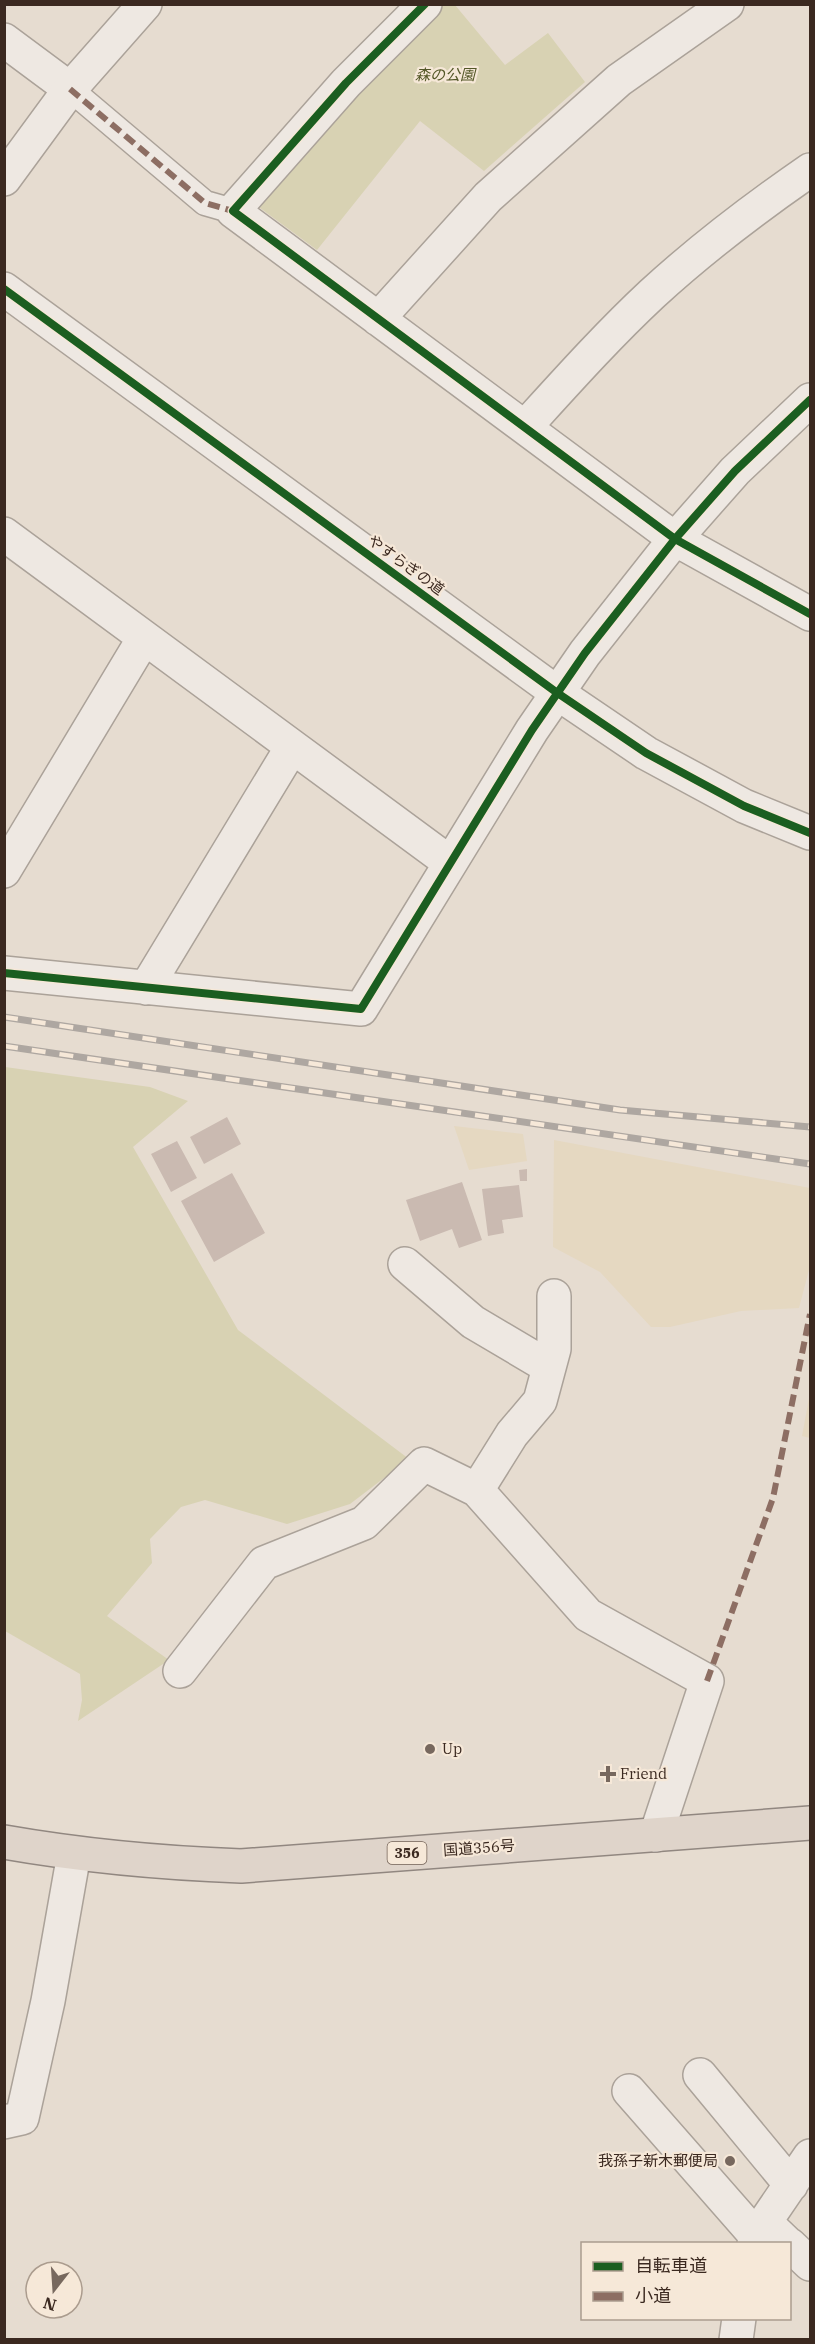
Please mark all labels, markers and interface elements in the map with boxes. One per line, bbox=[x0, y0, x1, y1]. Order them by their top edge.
park label: 森の公園 bbox=[415, 65, 477, 84]
street label: やすらぎの道 bbox=[364, 530, 448, 599]
place label: Up bbox=[442, 1739, 462, 1758]
marker: Up bbox=[423, 1742, 437, 1756]
place label: Friend bbox=[620, 1764, 667, 1783]
marker: Friend bbox=[601, 1767, 615, 1781]
street label: 国道356号 bbox=[442, 1836, 516, 1859]
road number: 356 bbox=[388, 1842, 426, 1864]
place label: 我孫子新木郵便局 bbox=[598, 2151, 718, 2170]
marker: 我孫子新木郵便局 bbox=[723, 2154, 737, 2168]
legend bbox=[581, 2242, 791, 2320]
text: 自転車道 bbox=[635, 2254, 707, 2277]
north arrow bbox=[24, 2260, 84, 2320]
text: 小道 bbox=[635, 2284, 671, 2307]
text: N bbox=[41, 2293, 59, 2316]

